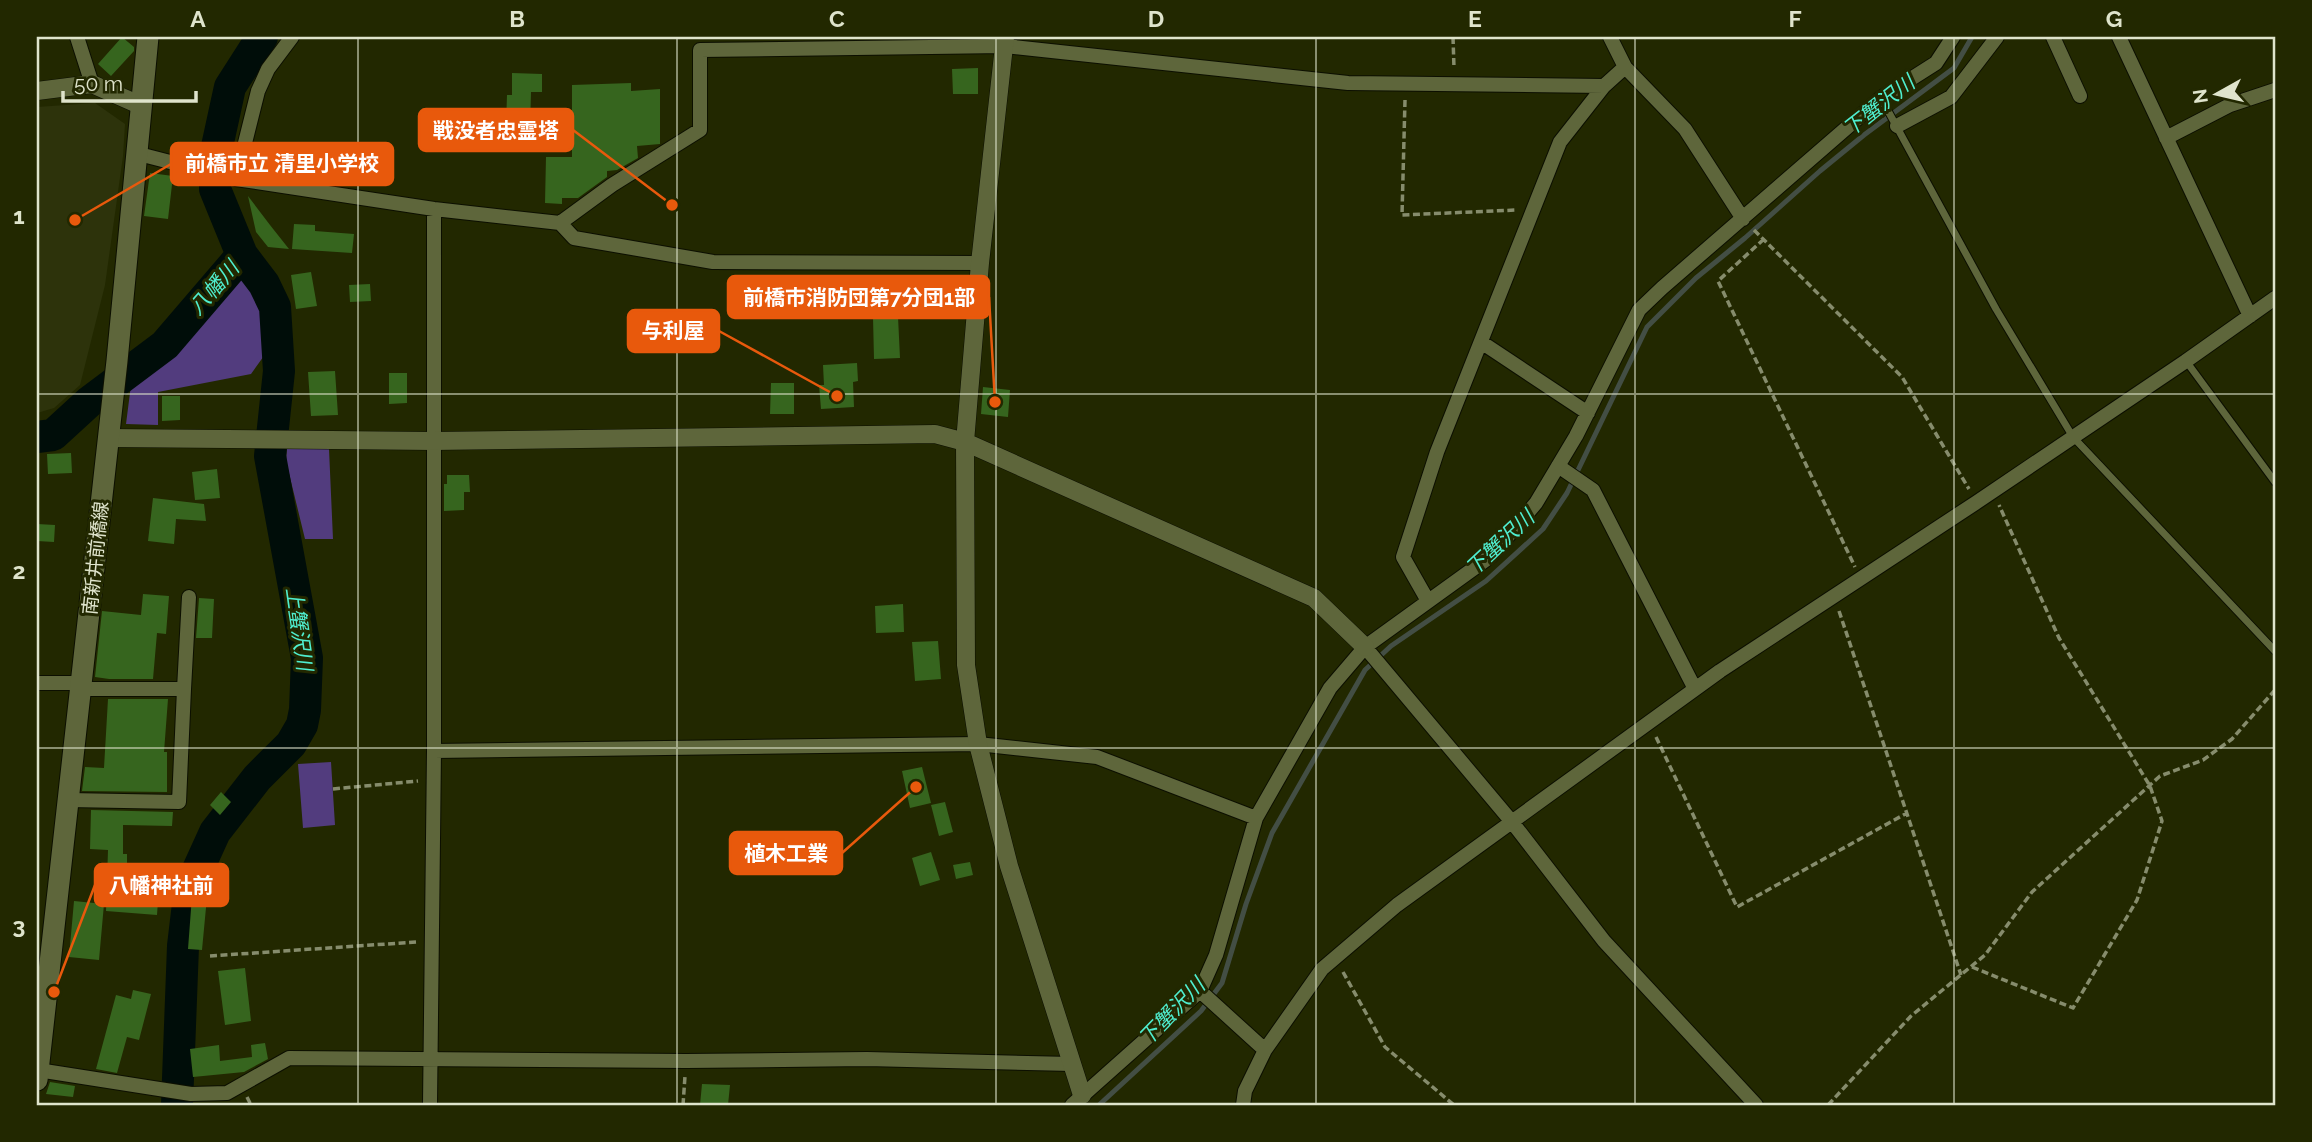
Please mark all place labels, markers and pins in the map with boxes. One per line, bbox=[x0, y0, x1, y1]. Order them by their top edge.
callout: 戦没者忠霊塔 bbox=[419, 109, 573, 151]
callout: 前橋市立 清里小学校 bbox=[171, 143, 393, 185]
callout: 前橋市消防団第7分団1部 bbox=[728, 276, 989, 318]
callout: 与利屋 bbox=[628, 310, 719, 352]
callout: 植木工業 bbox=[730, 832, 842, 874]
callout: 八幡神社前 bbox=[95, 864, 228, 906]

